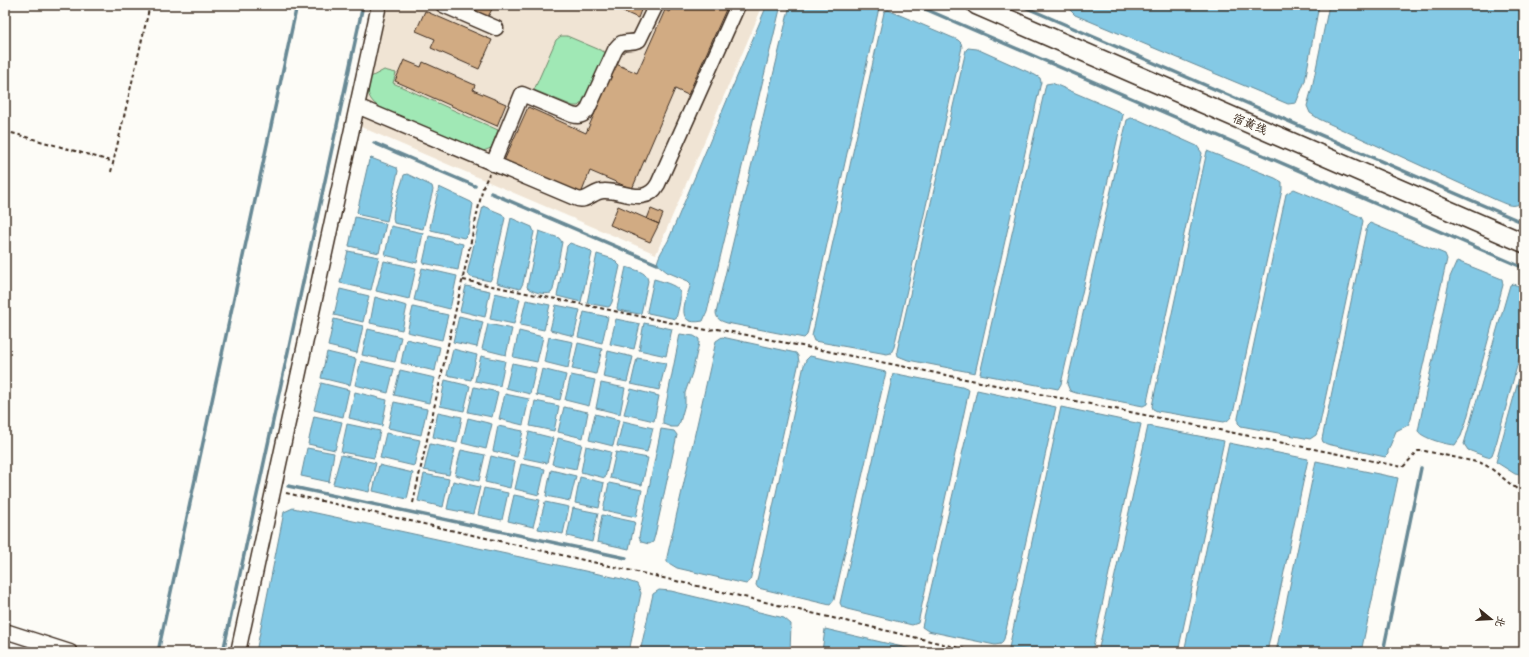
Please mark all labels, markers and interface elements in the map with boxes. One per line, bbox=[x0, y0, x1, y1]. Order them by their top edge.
street label: 宿黄线 bbox=[1229, 107, 1271, 141]
north arrow bbox=[1471, 599, 1511, 639]
text: 北 bbox=[1489, 614, 1511, 630]

